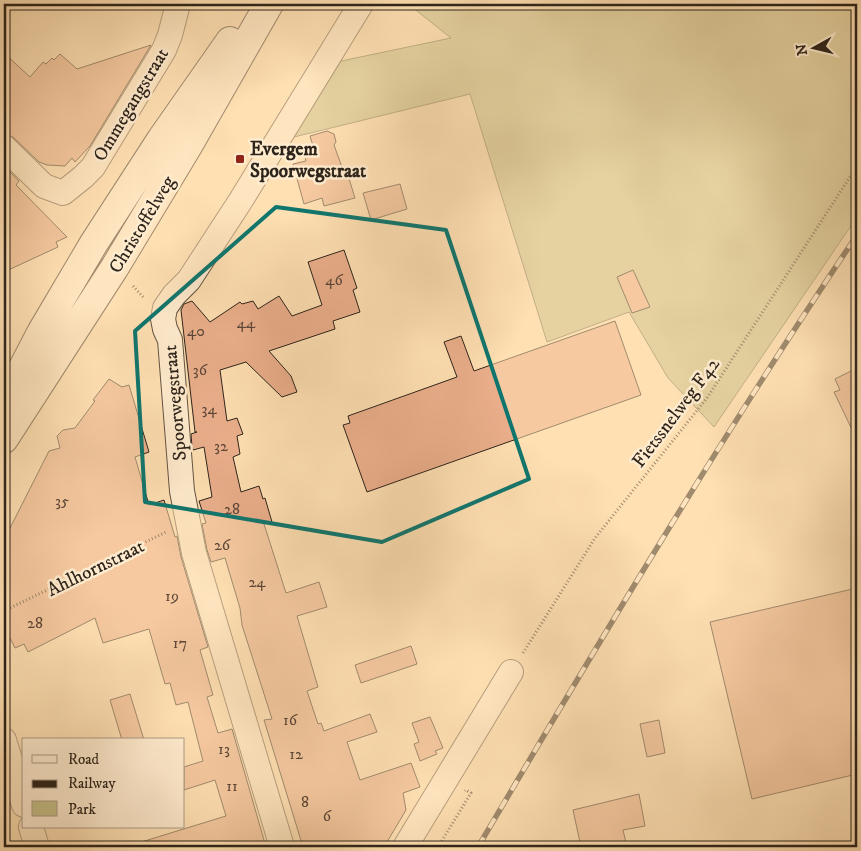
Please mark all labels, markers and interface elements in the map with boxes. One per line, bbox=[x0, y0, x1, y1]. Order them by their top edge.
north arrow bbox=[788, 22, 838, 72]
text: N bbox=[792, 42, 812, 57]
street label: Ommegangstraat bbox=[88, 44, 174, 166]
place label: Evergem Spoorwegstraat bbox=[250, 138, 367, 183]
marker: Evergem Spoorwegstraat bbox=[234, 153, 246, 165]
street label: Christoffelweg bbox=[104, 171, 181, 278]
house number: 46 bbox=[325, 270, 343, 290]
house number: 44 bbox=[237, 313, 256, 333]
house number: 40 bbox=[187, 321, 205, 341]
street label: Spoorwegstraat bbox=[159, 344, 192, 462]
street label: Fietssnelweg F42 bbox=[627, 353, 725, 472]
house number: 36 bbox=[193, 360, 208, 380]
house number: 34 bbox=[201, 399, 217, 419]
house number: 32 bbox=[214, 436, 228, 456]
house number: 35 bbox=[55, 491, 69, 511]
house number: 28 bbox=[224, 499, 240, 519]
street label: Ahlhornstraat bbox=[43, 535, 148, 602]
house number: 26 bbox=[214, 535, 231, 555]
house number: 24 bbox=[248, 572, 266, 592]
house number: 19 bbox=[165, 586, 179, 606]
house number: 28 bbox=[27, 613, 43, 633]
house number: 17 bbox=[173, 633, 187, 653]
house number: 16 bbox=[283, 710, 298, 730]
legend bbox=[22, 738, 185, 828]
house number: 13 bbox=[218, 739, 230, 759]
house number: 12 bbox=[289, 744, 303, 764]
text: Road bbox=[68, 750, 100, 769]
text: Railway bbox=[68, 774, 116, 793]
house number: 11 bbox=[226, 776, 238, 796]
house number: 8 bbox=[301, 792, 309, 812]
text: Park bbox=[68, 800, 97, 819]
house number: 6 bbox=[323, 806, 332, 826]

